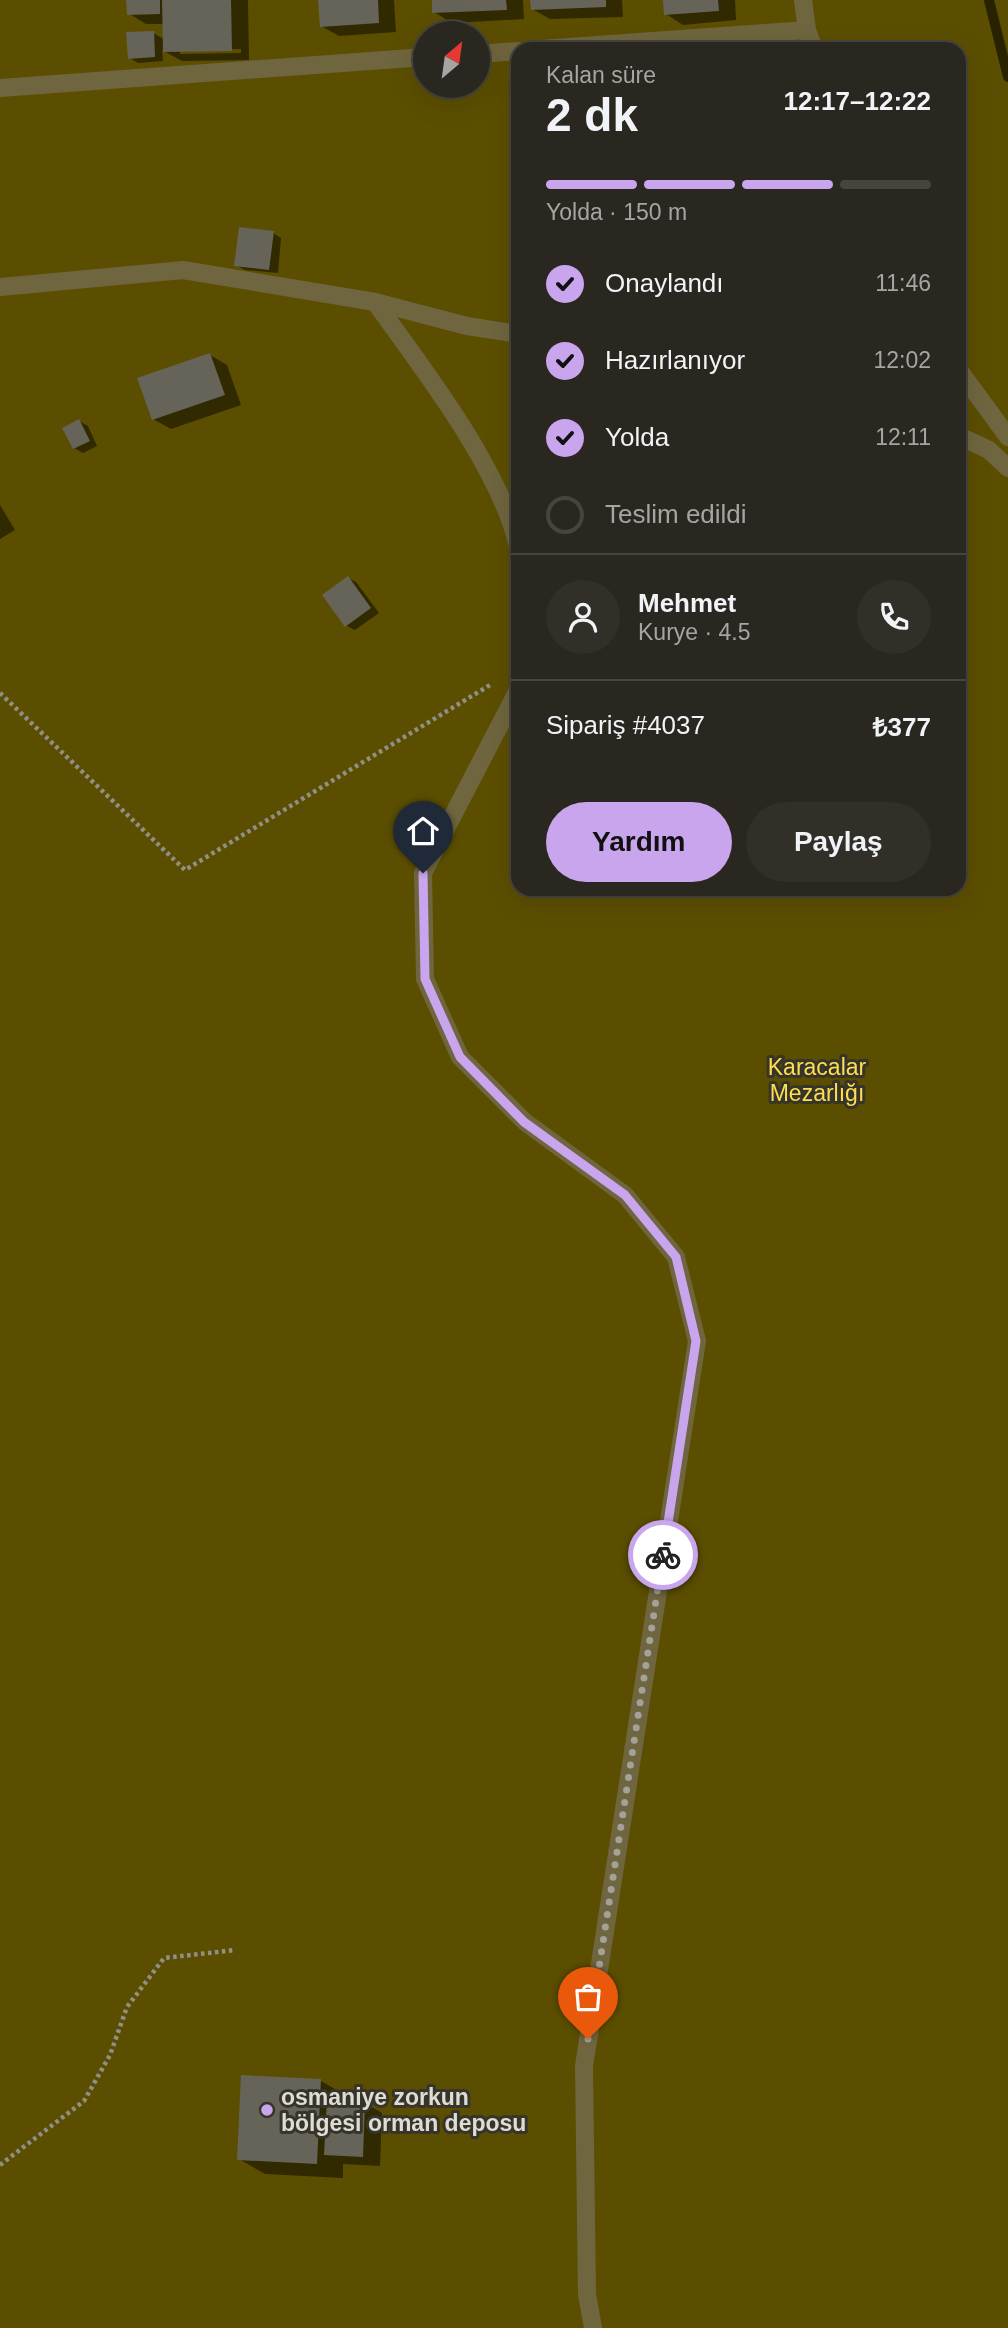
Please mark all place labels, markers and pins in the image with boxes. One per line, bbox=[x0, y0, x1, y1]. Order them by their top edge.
pin bbox=[393, 801, 453, 873]
pin bbox=[558, 1967, 618, 2039]
place label: osmaniye zorkun bölgesi orman deposu bbox=[281, 2084, 526, 2136]
marker: osmaniye zorkun bölgesi orman deposu bbox=[259, 2102, 275, 2118]

